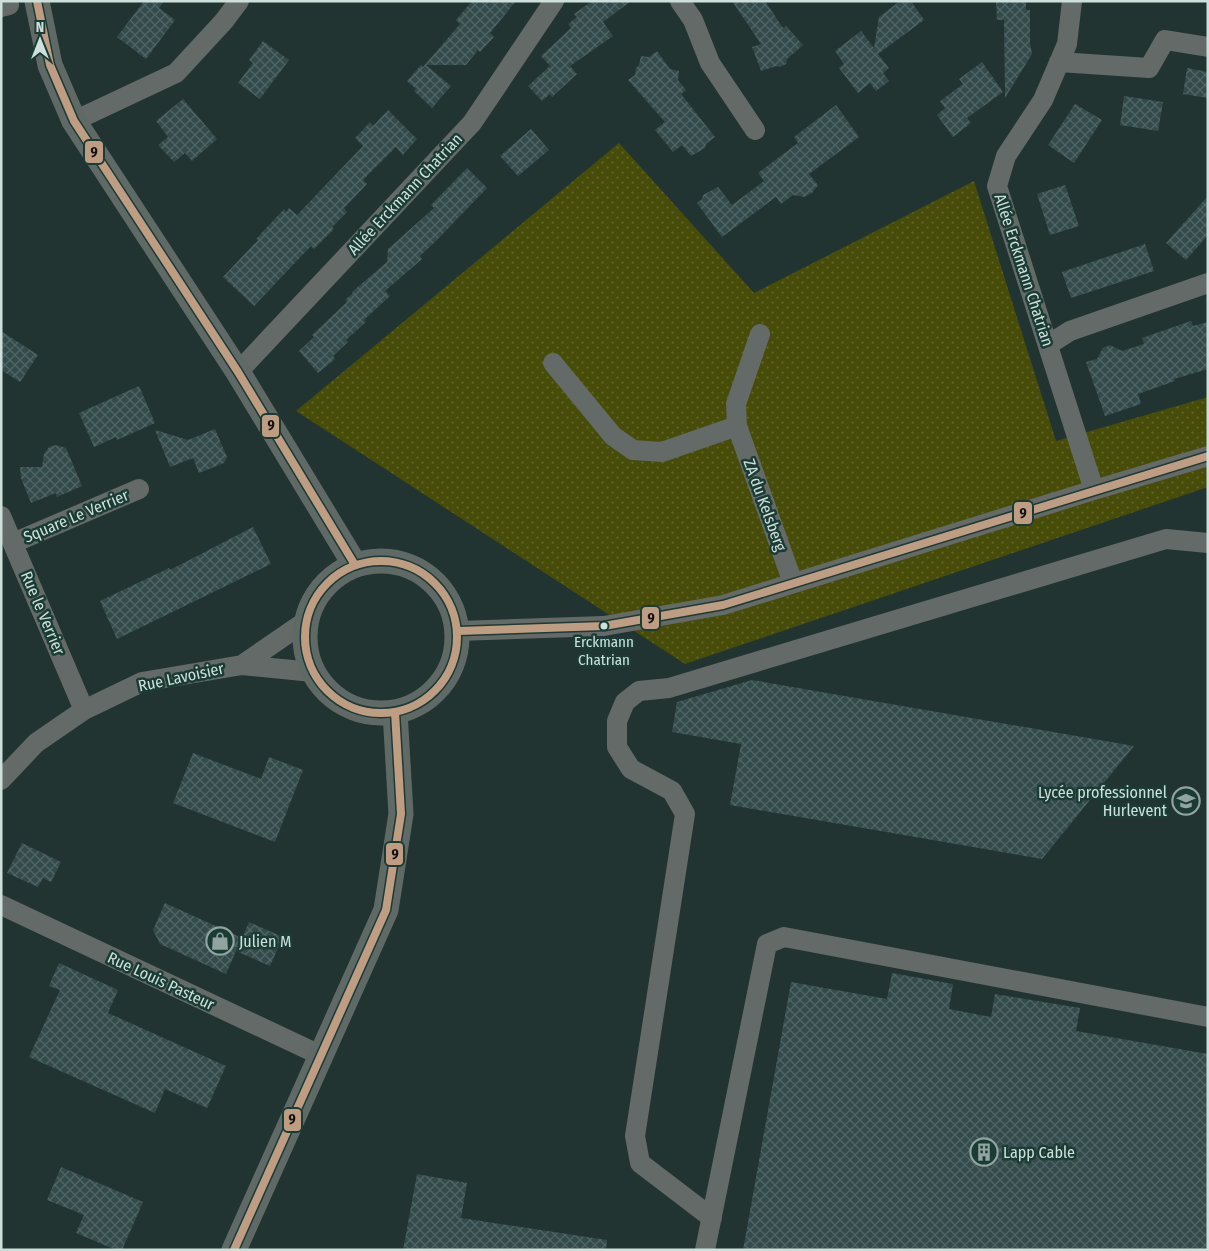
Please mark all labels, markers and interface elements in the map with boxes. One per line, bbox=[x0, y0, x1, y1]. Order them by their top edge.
north arrow bbox=[15, 15, 65, 65]
text: N bbox=[36, 19, 44, 36]
street label: Allée Erckmann Chatrian bbox=[344, 129, 466, 259]
line badge: 9 bbox=[84, 140, 104, 164]
text: 9 bbox=[90, 144, 98, 161]
street label: Allée Erckmann Chatrian bbox=[990, 191, 1058, 349]
line badge: 9 bbox=[261, 414, 280, 438]
text: 9 bbox=[267, 417, 275, 434]
street label: ZA du Kelsberg bbox=[739, 456, 791, 554]
street label: Square Le Verrier bbox=[21, 485, 132, 547]
line badge: 9 bbox=[1013, 501, 1033, 525]
text: 9 bbox=[1019, 505, 1027, 522]
street label: Rue le Verrier bbox=[17, 568, 69, 658]
line badge: 9 bbox=[641, 606, 660, 630]
text: 9 bbox=[647, 610, 655, 627]
marker: Erckmann Chatrian bbox=[599, 621, 609, 631]
place label: Erckmann Chatrian bbox=[574, 633, 634, 669]
street label: Rue Lavoisier bbox=[136, 659, 226, 695]
place label: Lycée professionnel Hurlevent bbox=[1038, 783, 1168, 820]
school or university icon: Lycée professionnel Hurlevent bbox=[1171, 786, 1201, 816]
line badge: 9 bbox=[385, 842, 404, 866]
text: 9 bbox=[391, 846, 399, 863]
shop icon: Julien M bbox=[205, 926, 235, 956]
place label: Julien M bbox=[239, 932, 291, 951]
street label: Rue Louis Pasteur bbox=[104, 948, 218, 1014]
line badge: 9 bbox=[283, 1108, 302, 1132]
text: 9 bbox=[288, 1111, 296, 1128]
building icon: Lapp Cable bbox=[969, 1137, 999, 1167]
place label: Lapp Cable bbox=[1003, 1143, 1075, 1162]

